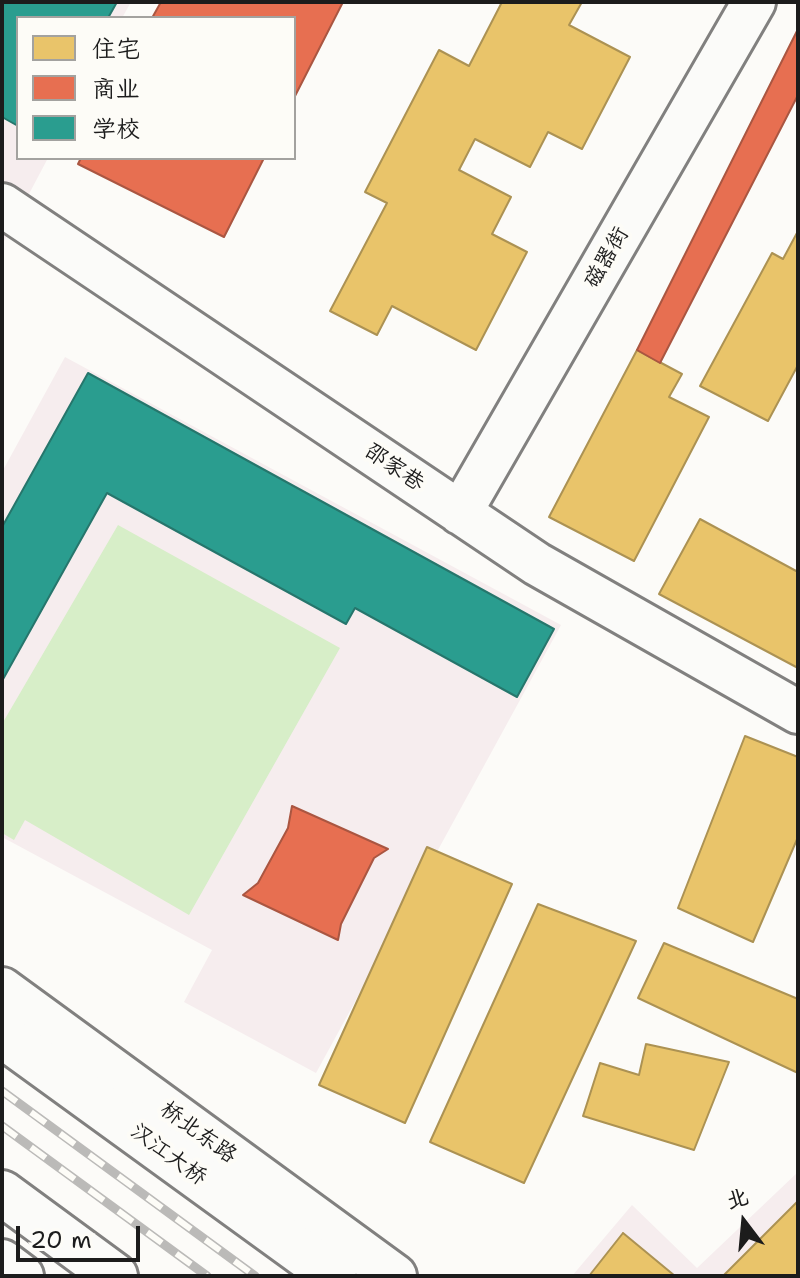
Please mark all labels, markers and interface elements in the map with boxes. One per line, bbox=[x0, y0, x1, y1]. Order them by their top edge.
legend bbox=[16, 16, 296, 160]
text: 住宅 bbox=[92, 33, 140, 65]
text: 商业 bbox=[92, 73, 140, 105]
text: 学校 bbox=[92, 113, 140, 145]
street label: 磁器街 bbox=[579, 223, 635, 293]
street label: 邵家巷 bbox=[359, 439, 429, 497]
street label: 桥北东路 bbox=[155, 1096, 241, 1170]
street label: 汉江大桥 bbox=[125, 1118, 211, 1192]
text: 北 bbox=[723, 1181, 752, 1215]
north arrow bbox=[704, 1182, 784, 1262]
scale bar bbox=[20, 1210, 144, 1260]
text: 20 m bbox=[30, 1224, 92, 1256]

